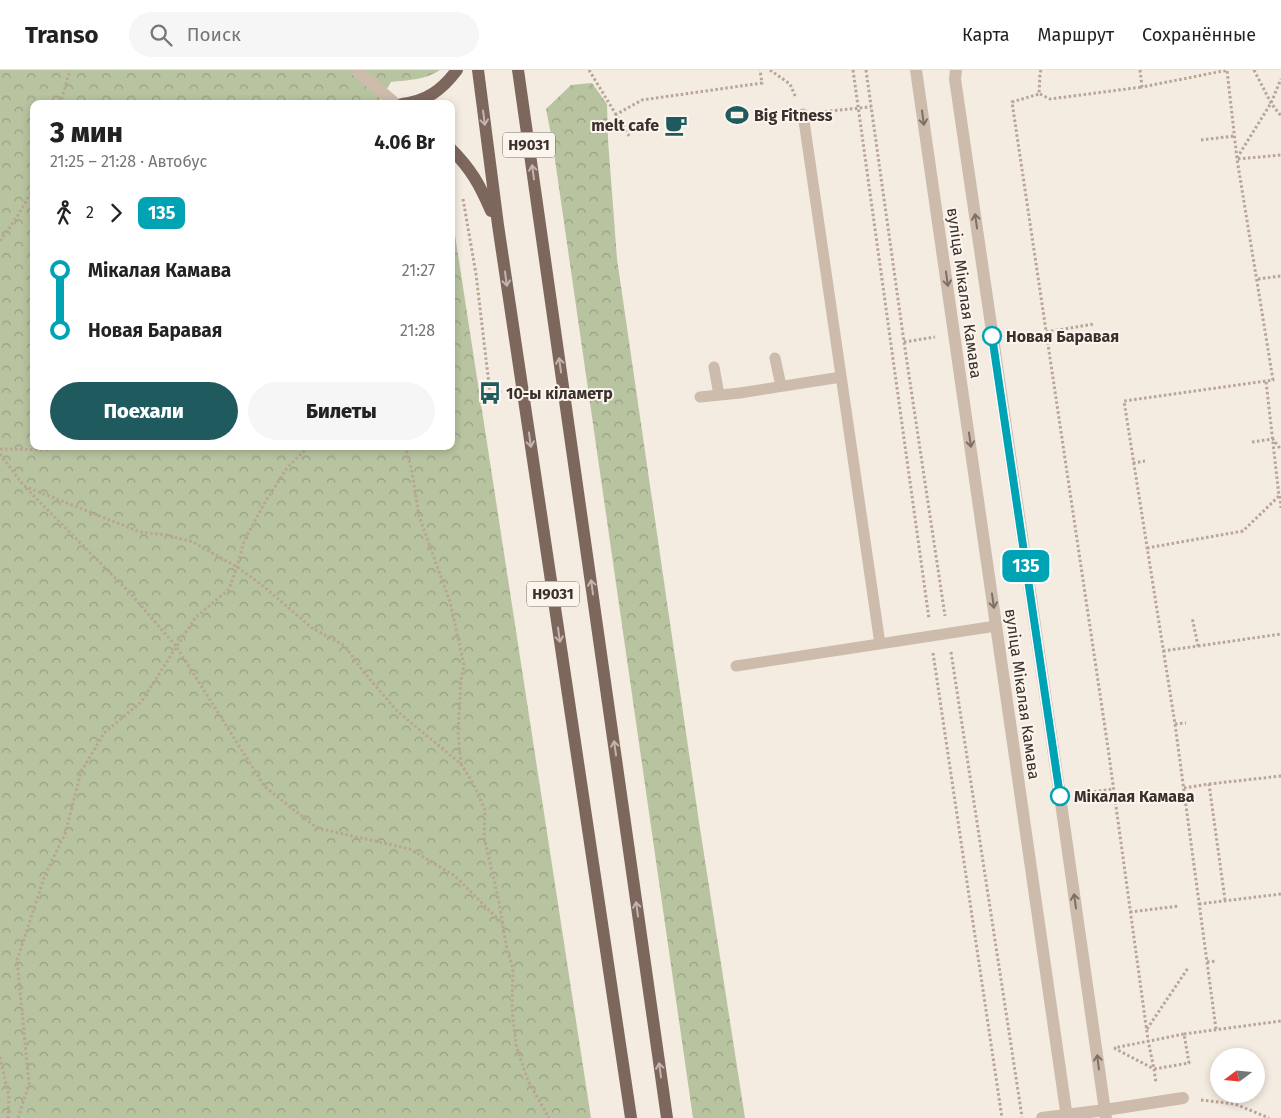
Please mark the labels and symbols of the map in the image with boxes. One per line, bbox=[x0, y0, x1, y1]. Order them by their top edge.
sports icon: Big Fitness bbox=[724, 102, 750, 128]
place label: Big Fitness bbox=[754, 106, 833, 125]
one-way arrow bbox=[479, 110, 489, 126]
one-way arrow bbox=[918, 110, 928, 126]
cafe icon: melt cafe bbox=[663, 112, 689, 138]
place label: melt cafe bbox=[591, 116, 659, 135]
road number: Н9031 bbox=[503, 132, 555, 158]
one-way arrow bbox=[527, 164, 537, 180]
street label: вуліца Мікалая Камава bbox=[943, 206, 986, 380]
one-way arrow bbox=[970, 213, 980, 229]
one-way arrow bbox=[501, 271, 511, 287]
one-way arrow bbox=[942, 271, 952, 287]
marker: Новая Баравая bbox=[982, 326, 1002, 346]
place label: Новая Баравая bbox=[1006, 327, 1119, 346]
one-way arrow bbox=[555, 357, 565, 373]
bus stop icon: 10-ы кіламетр bbox=[477, 380, 503, 406]
place label: 10-ы кіламетр bbox=[506, 384, 613, 403]
one-way arrow bbox=[525, 432, 535, 448]
one-way arrow bbox=[965, 432, 975, 448]
line badge: 135 bbox=[997, 550, 1055, 582]
one-way arrow bbox=[587, 579, 597, 595]
road number: Н9031 bbox=[527, 582, 579, 606]
one-way arrow bbox=[988, 592, 998, 608]
street label: вуліца Мікалая Камава bbox=[1001, 607, 1044, 781]
one-way arrow bbox=[554, 627, 564, 643]
one-way arrow bbox=[609, 740, 619, 756]
marker: Мікалая Камава bbox=[1050, 786, 1070, 806]
place label: Мікалая Камава bbox=[1074, 787, 1195, 806]
one-way arrow bbox=[1070, 893, 1080, 909]
one-way arrow bbox=[632, 901, 642, 917]
north arrow bbox=[1210, 1048, 1265, 1102]
one-way arrow bbox=[1093, 1054, 1103, 1070]
one-way arrow bbox=[655, 1062, 665, 1078]

